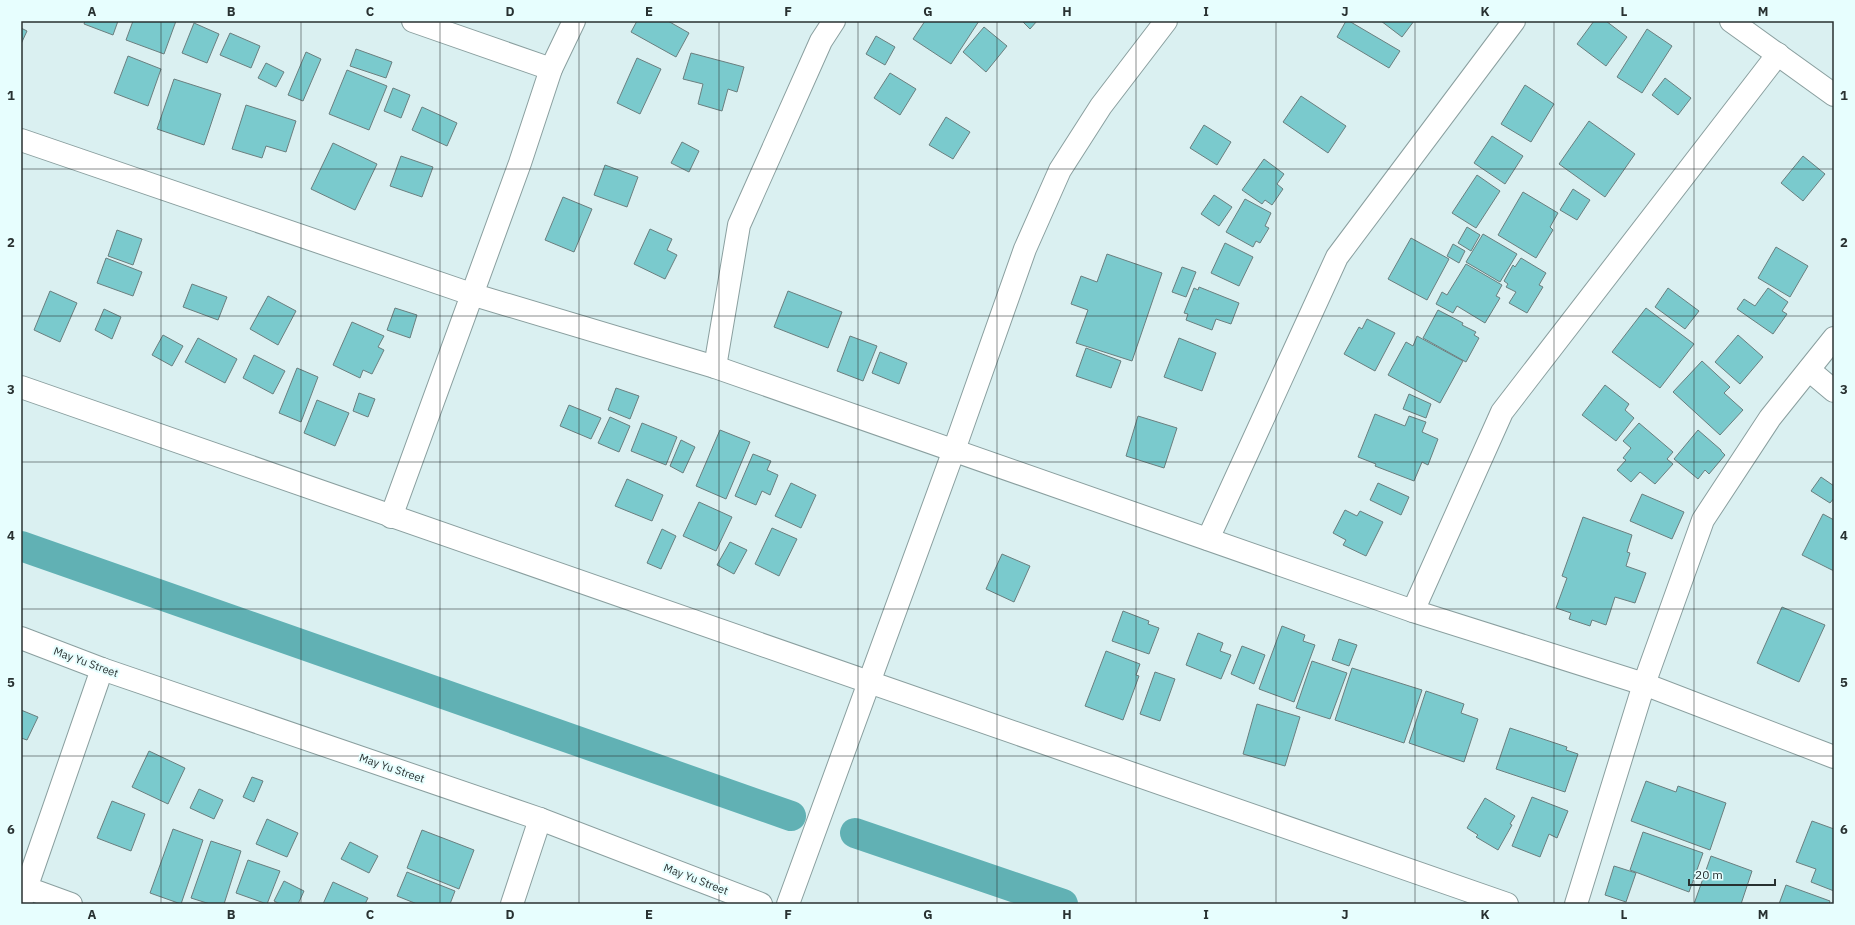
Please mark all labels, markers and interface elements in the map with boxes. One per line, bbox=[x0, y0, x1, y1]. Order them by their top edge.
text: A bbox=[88, 3, 97, 20]
text: B bbox=[227, 3, 236, 20]
text: C bbox=[366, 3, 375, 20]
text: D bbox=[505, 3, 515, 20]
text: E bbox=[645, 3, 653, 20]
text: F bbox=[784, 3, 792, 20]
text: G bbox=[923, 3, 933, 20]
text: H bbox=[1062, 3, 1072, 20]
text: I bbox=[1203, 3, 1209, 20]
text: J bbox=[1341, 3, 1349, 20]
text: K bbox=[1480, 3, 1490, 20]
text: L bbox=[1621, 3, 1628, 20]
text: M bbox=[1758, 3, 1768, 20]
text: 1 bbox=[7, 87, 15, 104]
text: 1 bbox=[1840, 87, 1848, 104]
text: 2 bbox=[7, 234, 15, 251]
text: 2 bbox=[1840, 234, 1848, 251]
text: 3 bbox=[7, 381, 15, 398]
text: 3 bbox=[1840, 381, 1848, 398]
text: 4 bbox=[7, 527, 15, 544]
text: 4 bbox=[1840, 527, 1848, 544]
street label: May Yu Street bbox=[52, 644, 120, 680]
text: 5 bbox=[7, 674, 15, 691]
text: 5 bbox=[1840, 674, 1848, 691]
street label: May Yu Street bbox=[358, 750, 427, 786]
text: 6 bbox=[7, 821, 15, 838]
text: 6 bbox=[1840, 821, 1848, 838]
street label: May Yu Street bbox=[662, 860, 730, 898]
scale bar bbox=[1689, 861, 1775, 887]
text: 20 m bbox=[1695, 867, 1723, 882]
text: A bbox=[88, 906, 97, 923]
text: B bbox=[227, 906, 236, 923]
text: C bbox=[366, 906, 375, 923]
text: D bbox=[505, 906, 515, 923]
text: E bbox=[645, 906, 653, 923]
text: F bbox=[784, 906, 792, 923]
text: G bbox=[923, 906, 933, 923]
text: H bbox=[1062, 906, 1072, 923]
text: I bbox=[1203, 906, 1209, 923]
text: J bbox=[1341, 906, 1349, 923]
text: K bbox=[1480, 906, 1490, 923]
text: L bbox=[1621, 906, 1628, 923]
text: M bbox=[1758, 906, 1768, 923]

